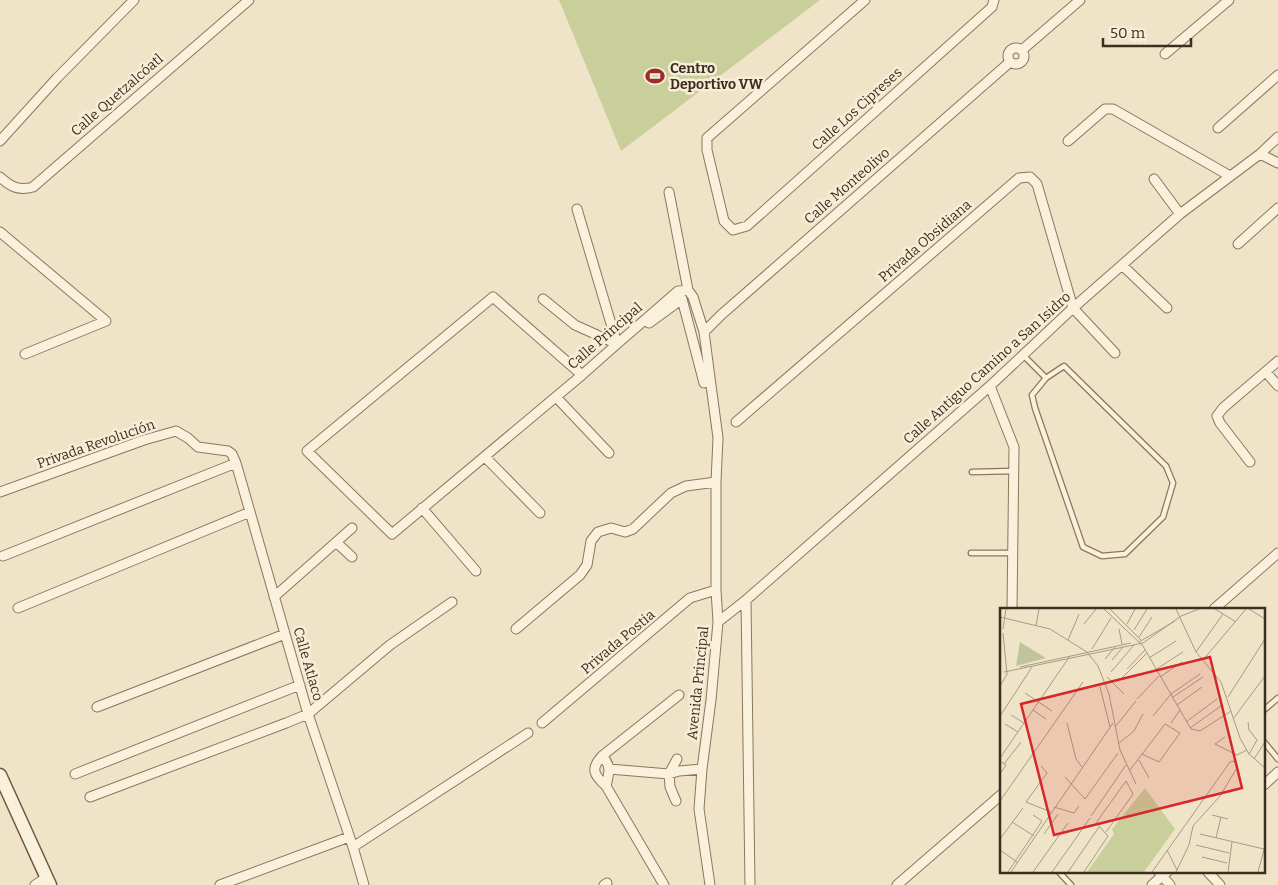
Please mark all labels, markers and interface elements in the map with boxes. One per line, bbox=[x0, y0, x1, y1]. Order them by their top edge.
scale bar bbox=[1103, 15, 1190, 47]
text: 50 m bbox=[1110, 24, 1146, 42]
street label: Calle Quetzalcóatl bbox=[67, 50, 167, 140]
place label: Centro Deportivo VW bbox=[670, 60, 764, 93]
street label: Calle Los Cipreses bbox=[808, 64, 906, 154]
sports icon: Centro Deportivo VW bbox=[644, 65, 666, 87]
street label: Calle Monteolivo bbox=[801, 144, 893, 228]
street label: Privada Obsidiana bbox=[875, 196, 975, 286]
street label: Calle Antiguo Camino a San Isidro bbox=[900, 288, 1074, 448]
street label: Calle Principal bbox=[564, 299, 646, 373]
street label: Privada Revolución bbox=[35, 416, 157, 472]
street label: Privada Postia bbox=[578, 606, 659, 678]
inset map bbox=[1000, 608, 1266, 872]
street label: Calle Atlaco bbox=[289, 625, 327, 703]
street label: Avenida Principal bbox=[684, 625, 712, 741]

